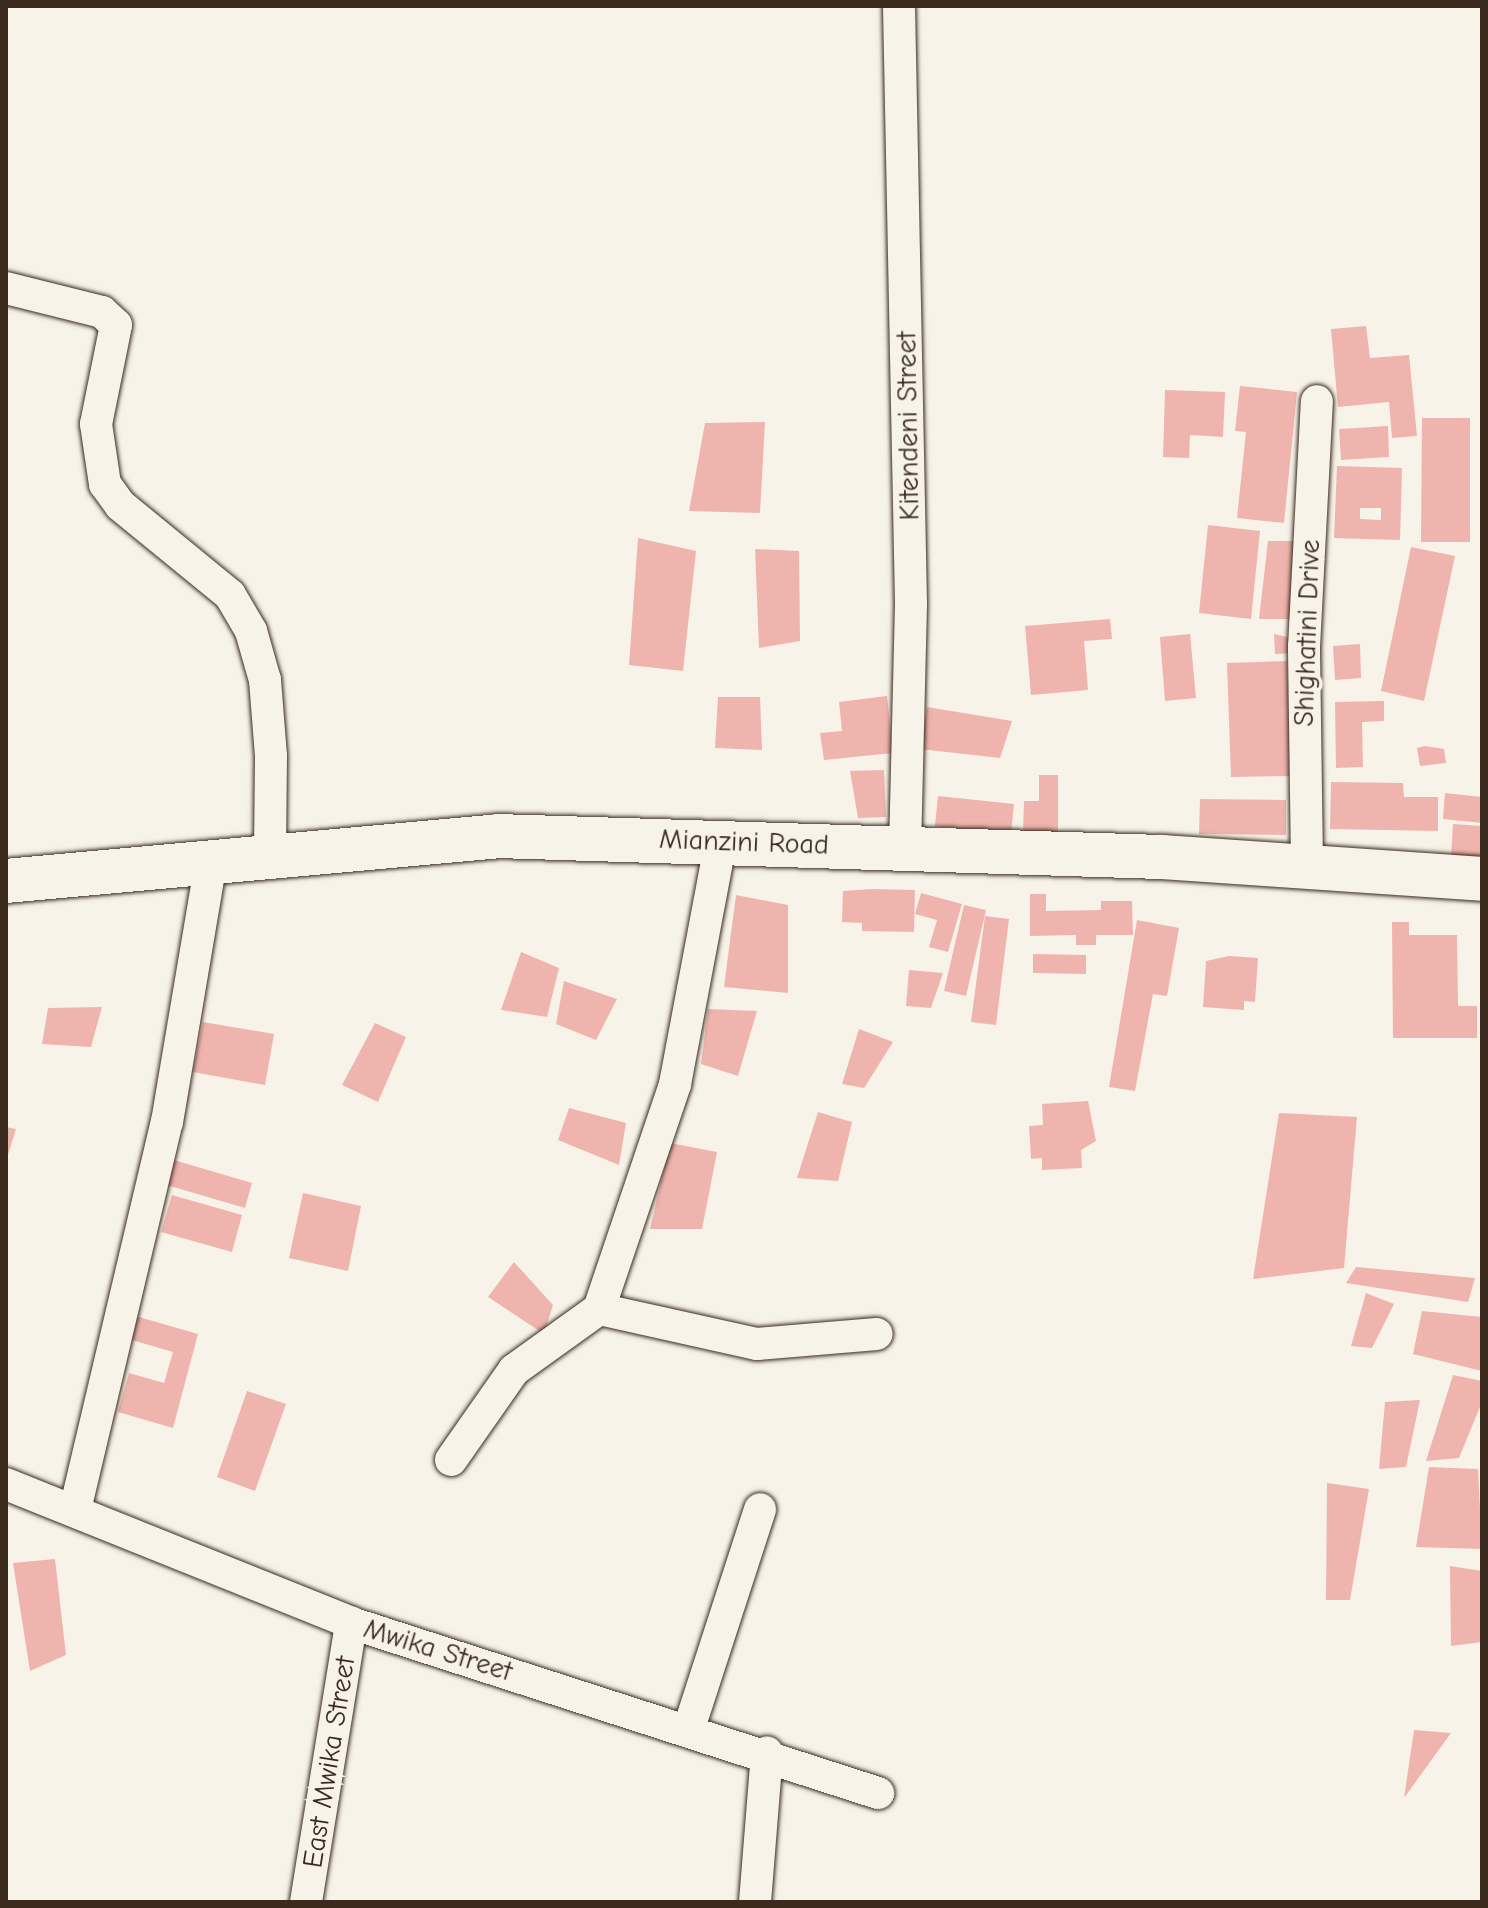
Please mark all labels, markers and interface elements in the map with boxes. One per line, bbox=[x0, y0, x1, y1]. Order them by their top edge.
street label: Kitendeni Street bbox=[890, 331, 926, 521]
street label: Shighatini Drive bbox=[1287, 539, 1327, 727]
street label: Mianzini Road bbox=[659, 822, 829, 862]
street label: Mwika Street bbox=[360, 1612, 516, 1688]
street label: East Mwika Street bbox=[296, 1654, 362, 1870]

